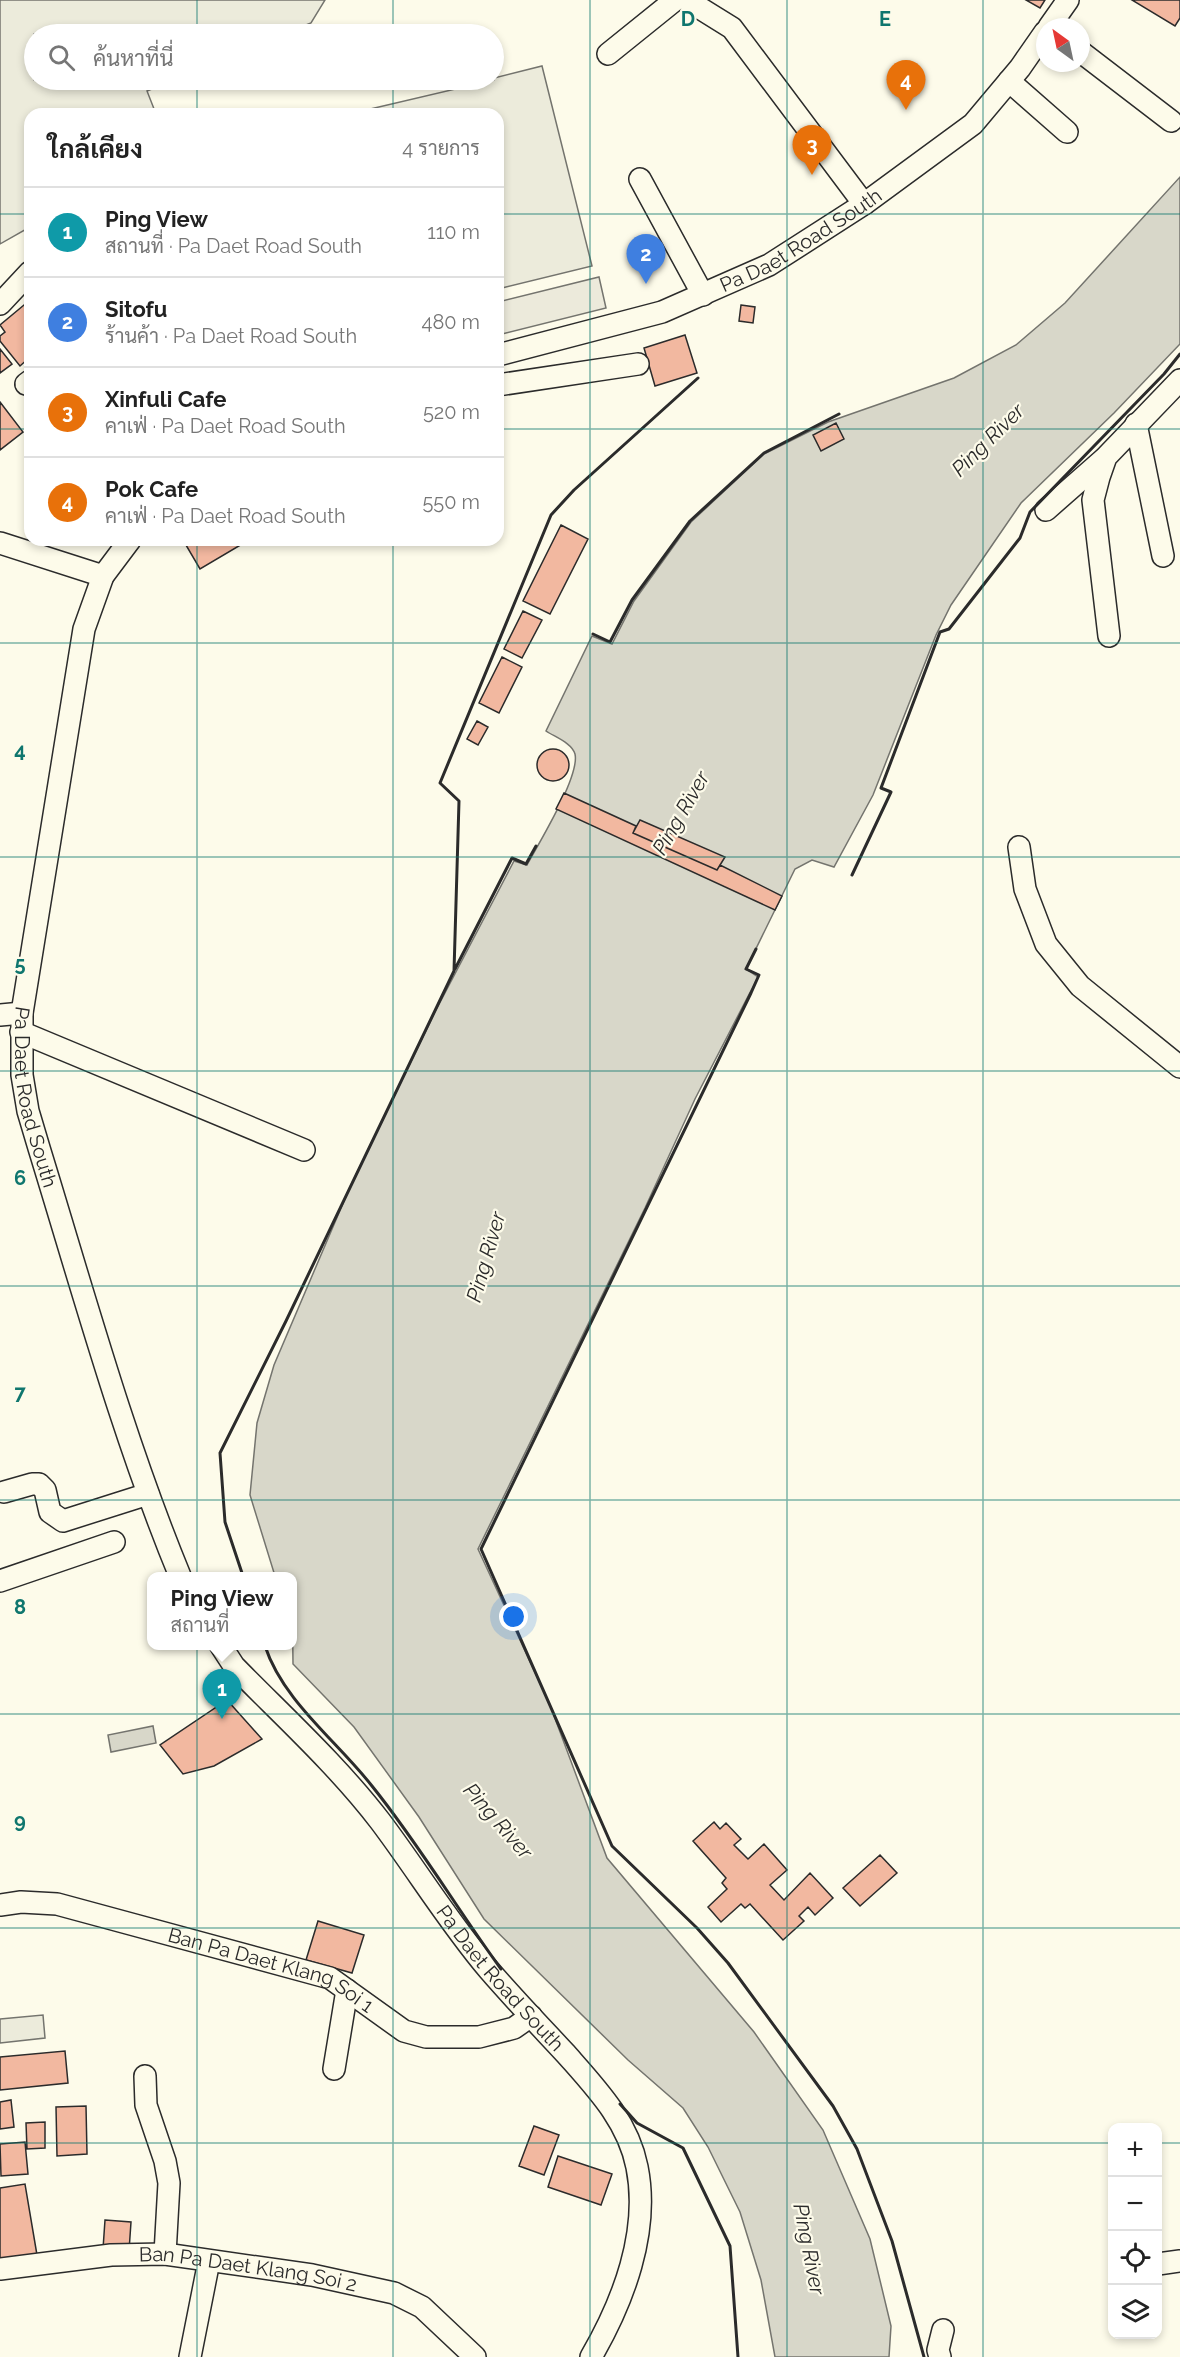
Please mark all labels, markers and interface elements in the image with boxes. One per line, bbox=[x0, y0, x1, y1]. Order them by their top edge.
text: D bbox=[681, 7, 695, 31]
text: E bbox=[879, 7, 891, 31]
north arrow bbox=[1036, 18, 1090, 72]
search box bbox=[24, 24, 504, 90]
icon: search bbox=[45, 41, 78, 74]
text: ค้นหาที่นี่ bbox=[93, 45, 173, 71]
pin: 4 bbox=[886, 60, 926, 110]
pin: 3 bbox=[792, 126, 832, 175]
text: ใกล้เคียง bbox=[48, 134, 143, 164]
text: 4 รายการ bbox=[402, 136, 480, 160]
street label: Pa Daet Road South bbox=[716, 183, 886, 297]
text: Ping View bbox=[105, 206, 208, 232]
text: 1 bbox=[63, 220, 72, 244]
text: 110 m bbox=[427, 220, 480, 244]
text: สถานที่ · Pa Daet Road South bbox=[105, 234, 362, 258]
pin: 2 bbox=[626, 234, 666, 284]
text: Sitofu bbox=[105, 296, 167, 322]
text: 2 bbox=[62, 310, 73, 334]
text: 480 m bbox=[422, 310, 480, 334]
text: ร้านค้า · Pa Daet Road South bbox=[105, 324, 357, 348]
text: Xinfuli Cafe bbox=[105, 386, 227, 412]
water label: Ping River bbox=[946, 398, 1030, 481]
text: 3 bbox=[62, 400, 73, 424]
text: 520 m bbox=[423, 400, 480, 424]
text: คาเฟ่ · Pa Daet Road South bbox=[105, 414, 346, 438]
text: Pok Cafe bbox=[105, 476, 198, 502]
text: 4 bbox=[62, 490, 73, 514]
text: 550 m bbox=[422, 490, 480, 514]
text: คาเฟ่ · Pa Daet Road South bbox=[105, 504, 346, 528]
text: 4 bbox=[14, 738, 26, 762]
water label: Ping River bbox=[647, 766, 715, 859]
text: 5 bbox=[14, 952, 26, 976]
street label: Pa Daet Road South bbox=[9, 1005, 62, 1190]
text: 6 bbox=[14, 1166, 26, 1190]
water label: Ping River bbox=[461, 1208, 511, 1305]
text: 7 bbox=[14, 1381, 26, 1405]
popup bbox=[147, 1572, 297, 1650]
text: Ping View bbox=[171, 1585, 273, 1611]
text: 8 bbox=[14, 1595, 26, 1619]
your location bbox=[499, 1602, 528, 1631]
text: สถานที่ bbox=[171, 1613, 229, 1637]
pin: 1 bbox=[202, 1670, 242, 1719]
water label: Ping River bbox=[459, 1778, 539, 1864]
text: 9 bbox=[14, 1809, 26, 1833]
street label: Pa Daet Road South bbox=[431, 1900, 569, 2056]
street label: Ban Pa Daet Klang Soi 1 bbox=[165, 1923, 379, 2018]
map controls bbox=[1108, 2123, 1162, 2339]
button: + bbox=[1108, 2123, 1162, 2177]
button: − bbox=[1108, 2177, 1162, 2231]
water label: Ping River bbox=[788, 2201, 831, 2297]
button: locate bbox=[1108, 2231, 1162, 2285]
street label: Ban Pa Daet Klang Soi 2 bbox=[139, 2242, 359, 2297]
button: layers bbox=[1108, 2285, 1162, 2339]

